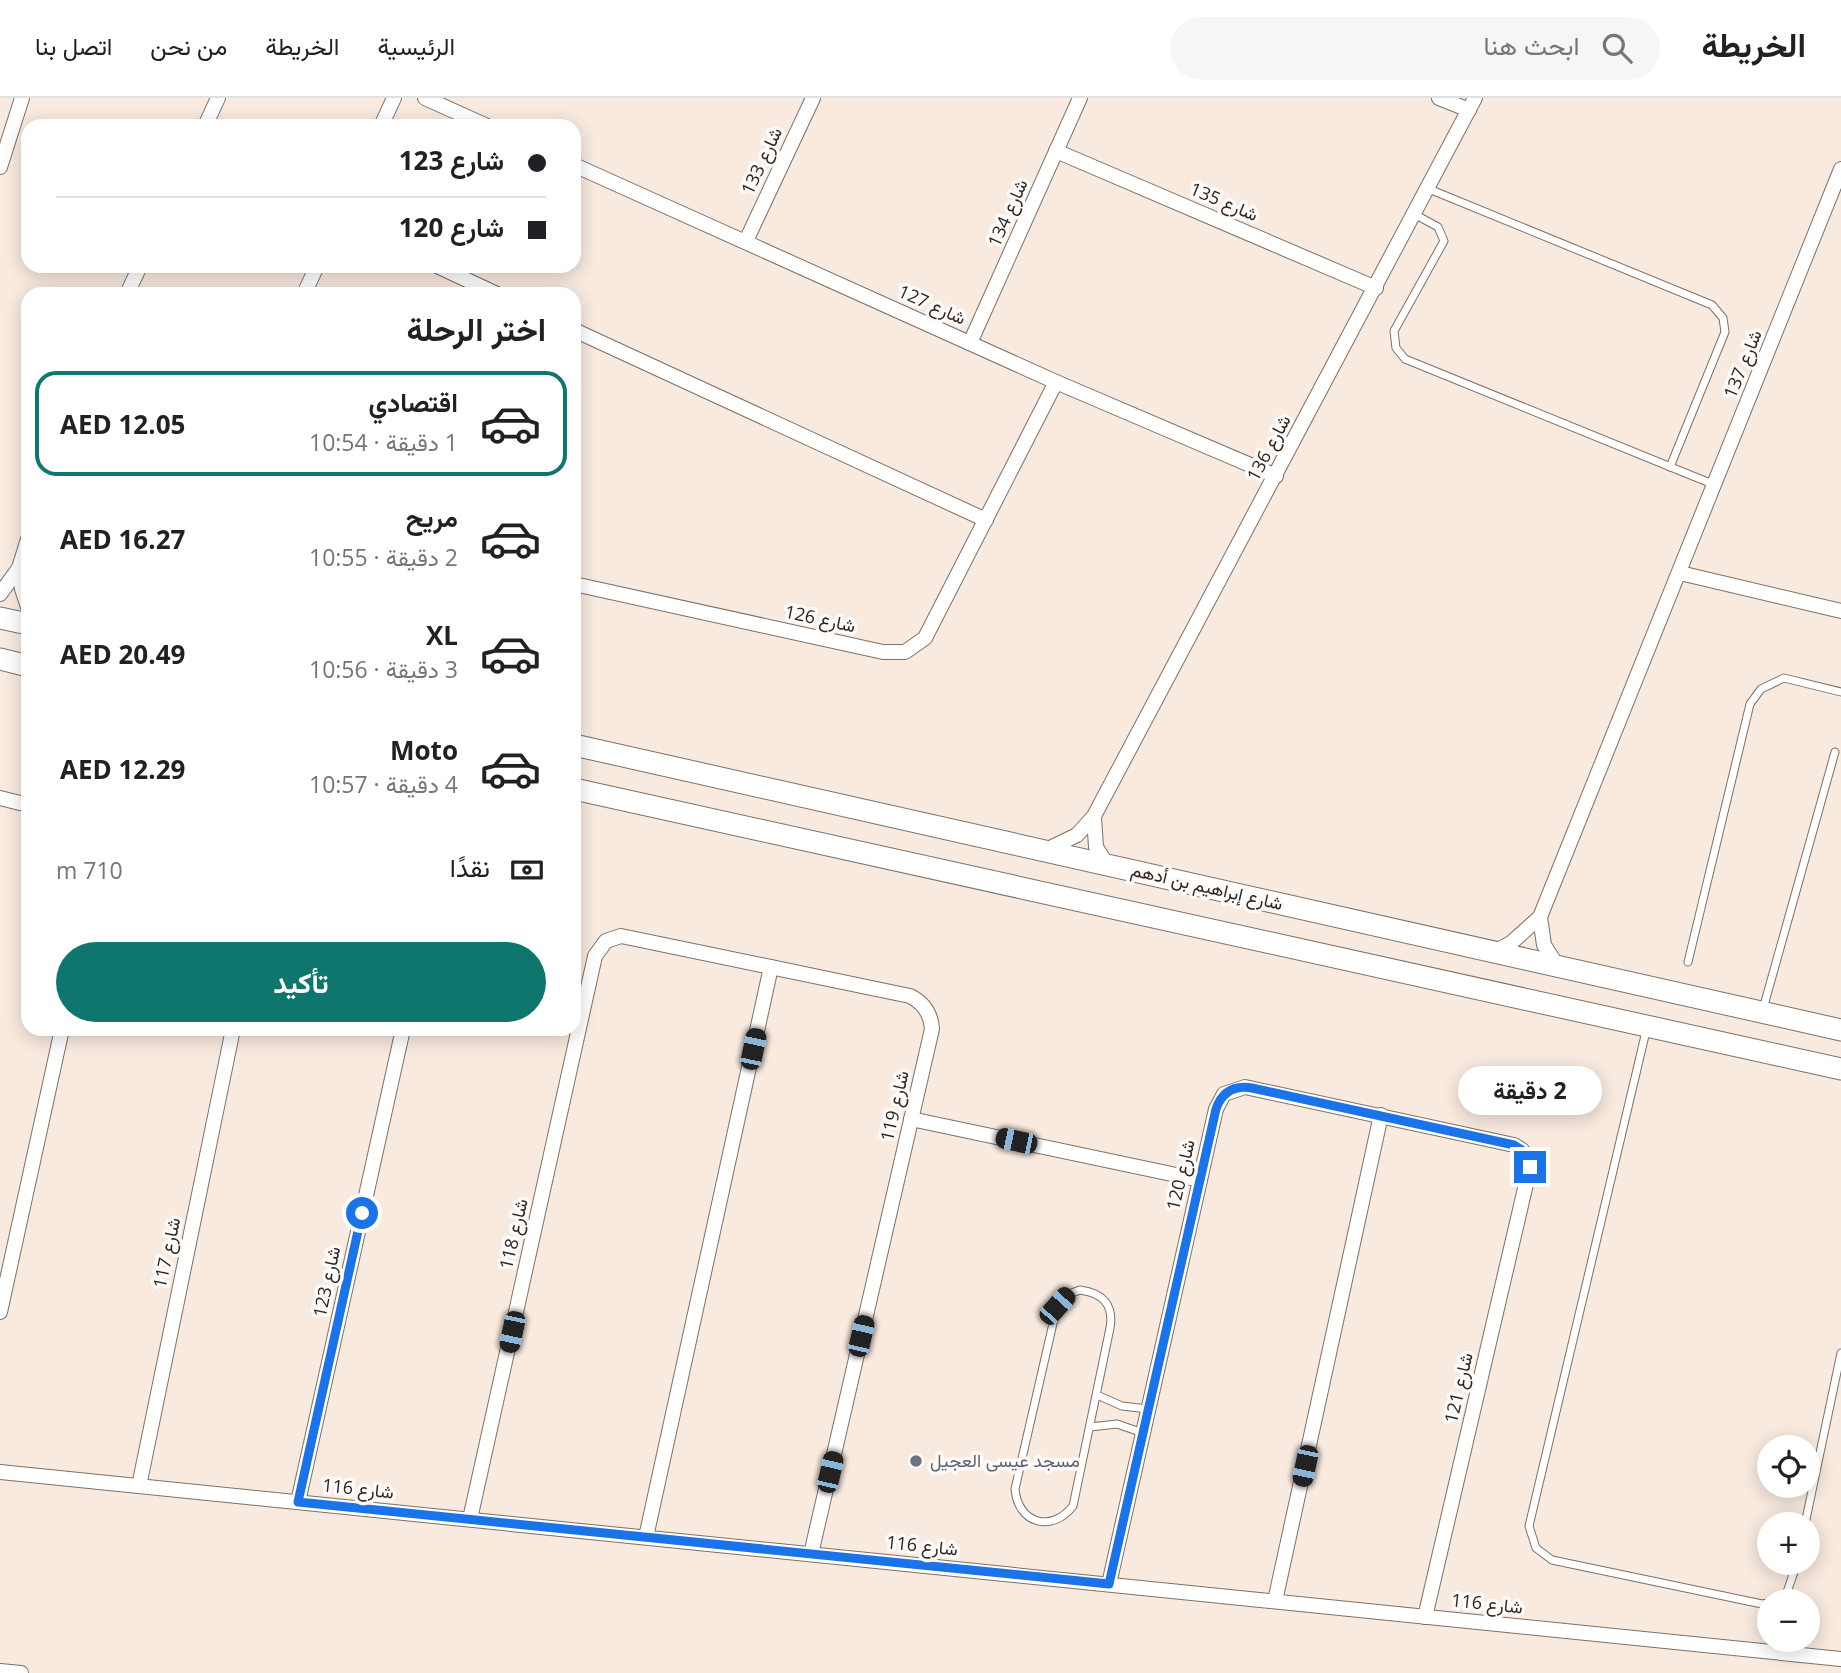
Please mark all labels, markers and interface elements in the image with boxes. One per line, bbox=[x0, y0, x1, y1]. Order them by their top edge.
search box bbox=[1170, 17, 1660, 80]
text: الخريطة bbox=[1702, 22, 1806, 67]
text: ابحث هنا bbox=[1484, 27, 1580, 63]
text: اتصل بنا bbox=[35, 29, 112, 62]
text: من نحن bbox=[150, 29, 227, 62]
text: الخريطة bbox=[265, 29, 339, 62]
text: الرئيسية bbox=[377, 29, 455, 62]
icon: search bbox=[1598, 29, 1636, 67]
street label: شارع 133 bbox=[735, 123, 788, 199]
text: شارع 123 bbox=[399, 142, 504, 178]
street label: شارع 134 bbox=[982, 175, 1034, 251]
street label: شارع 135 bbox=[1186, 176, 1262, 227]
text: شارع 120 bbox=[399, 209, 504, 245]
street label: شارع 127 bbox=[894, 279, 970, 331]
text: اختر الرحلة bbox=[406, 307, 546, 350]
street label: شارع 137 bbox=[1718, 326, 1768, 402]
text: اقتصادي bbox=[369, 384, 458, 420]
icon: car bbox=[479, 392, 542, 455]
text: AED 12.05 bbox=[60, 406, 185, 442]
street label: شارع 136 bbox=[1241, 410, 1296, 485]
text: 1 دقيقة · 10:54 bbox=[309, 426, 458, 458]
text: مريح bbox=[406, 499, 458, 535]
icon: car bbox=[479, 507, 542, 570]
text: AED 16.27 bbox=[60, 521, 185, 557]
text: 2 دقيقة · 10:55 bbox=[309, 541, 458, 573]
street label: شارع 126 bbox=[782, 599, 858, 638]
text: XL bbox=[426, 617, 458, 653]
icon: car bbox=[479, 622, 542, 685]
text: AED 20.49 bbox=[60, 636, 185, 672]
text: 3 دقيقة · 10:56 bbox=[309, 653, 458, 685]
text: Moto bbox=[390, 732, 458, 768]
icon: car bbox=[479, 737, 542, 800]
text: AED 12.29 bbox=[60, 751, 185, 787]
text: 4 دقيقة · 10:57 bbox=[309, 768, 458, 800]
text: نقدًا bbox=[450, 849, 490, 885]
icon: cash bbox=[508, 851, 546, 889]
text: 710 m bbox=[56, 854, 123, 886]
street label: شارع إبراهيم بن أدهم bbox=[1129, 857, 1285, 916]
button: تأكيد bbox=[56, 942, 546, 1022]
car bbox=[739, 1026, 768, 1072]
callout: 2 دقيقة bbox=[1458, 1066, 1602, 1114]
street label: شارع 119 bbox=[874, 1068, 915, 1144]
text: 2 دقيقة bbox=[1493, 1074, 1567, 1106]
car bbox=[994, 1126, 1039, 1156]
street label: شارع 120 bbox=[1160, 1137, 1201, 1213]
route end bbox=[1514, 1151, 1546, 1183]
street label: شارع 118 bbox=[493, 1196, 534, 1272]
route start bbox=[346, 1197, 378, 1229]
street label: شارع 117 bbox=[147, 1215, 186, 1291]
street label: شارع 123 bbox=[307, 1244, 346, 1320]
car bbox=[1036, 1283, 1079, 1329]
car bbox=[498, 1309, 527, 1355]
car bbox=[847, 1313, 876, 1359]
street label: شارع 121 bbox=[1438, 1350, 1479, 1426]
map controls bbox=[1757, 1435, 1820, 1652]
button: locate bbox=[1757, 1435, 1820, 1498]
car bbox=[1291, 1443, 1320, 1489]
place label: مسجد عيسى العجيل bbox=[930, 1448, 1080, 1472]
car bbox=[816, 1449, 845, 1495]
marker: مسجد عيسى العجيل bbox=[908, 1453, 924, 1469]
street label: شارع 116 bbox=[321, 1472, 395, 1505]
button: + bbox=[1757, 1512, 1820, 1575]
street label: شارع 116 bbox=[885, 1529, 959, 1562]
street label: شارع 116 bbox=[1450, 1587, 1524, 1620]
button: − bbox=[1757, 1589, 1820, 1652]

